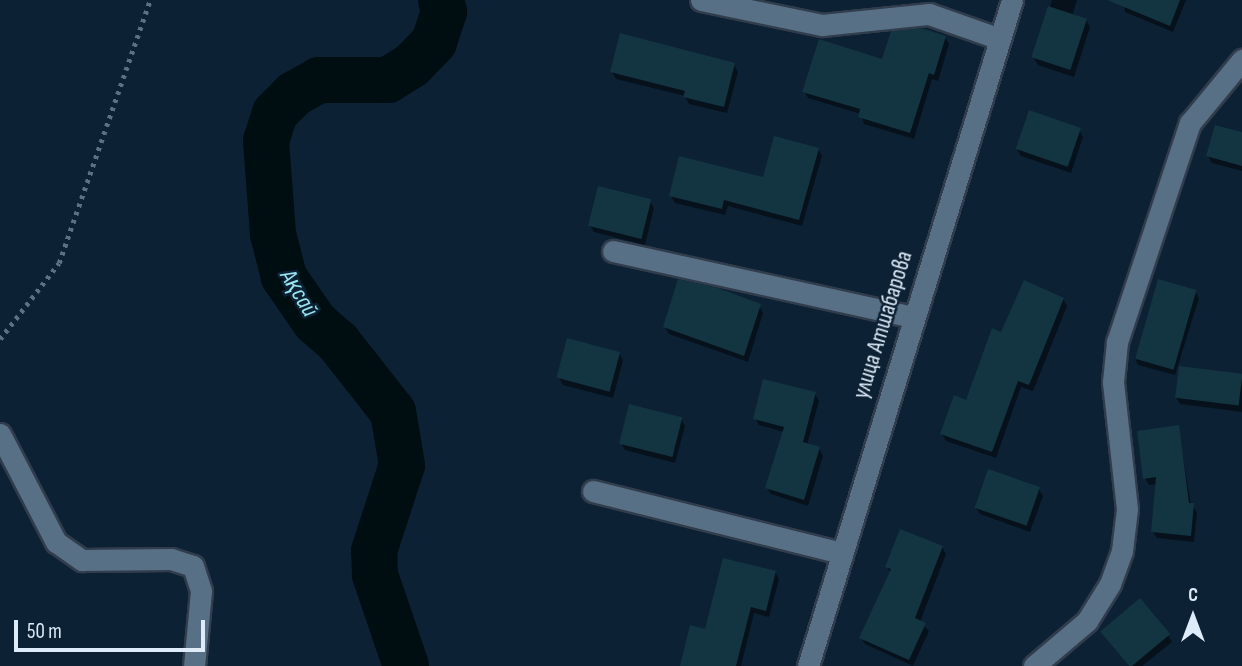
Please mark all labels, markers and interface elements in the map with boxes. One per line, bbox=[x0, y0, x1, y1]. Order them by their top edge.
street label: улица Атшабарова bbox=[847, 248, 919, 402]
water label: Ақсай bbox=[274, 264, 324, 322]
north arrow bbox=[1158, 582, 1228, 652]
text: С bbox=[1188, 584, 1198, 607]
scale bar bbox=[18, 606, 208, 650]
text: 50 m bbox=[27, 619, 62, 644]

